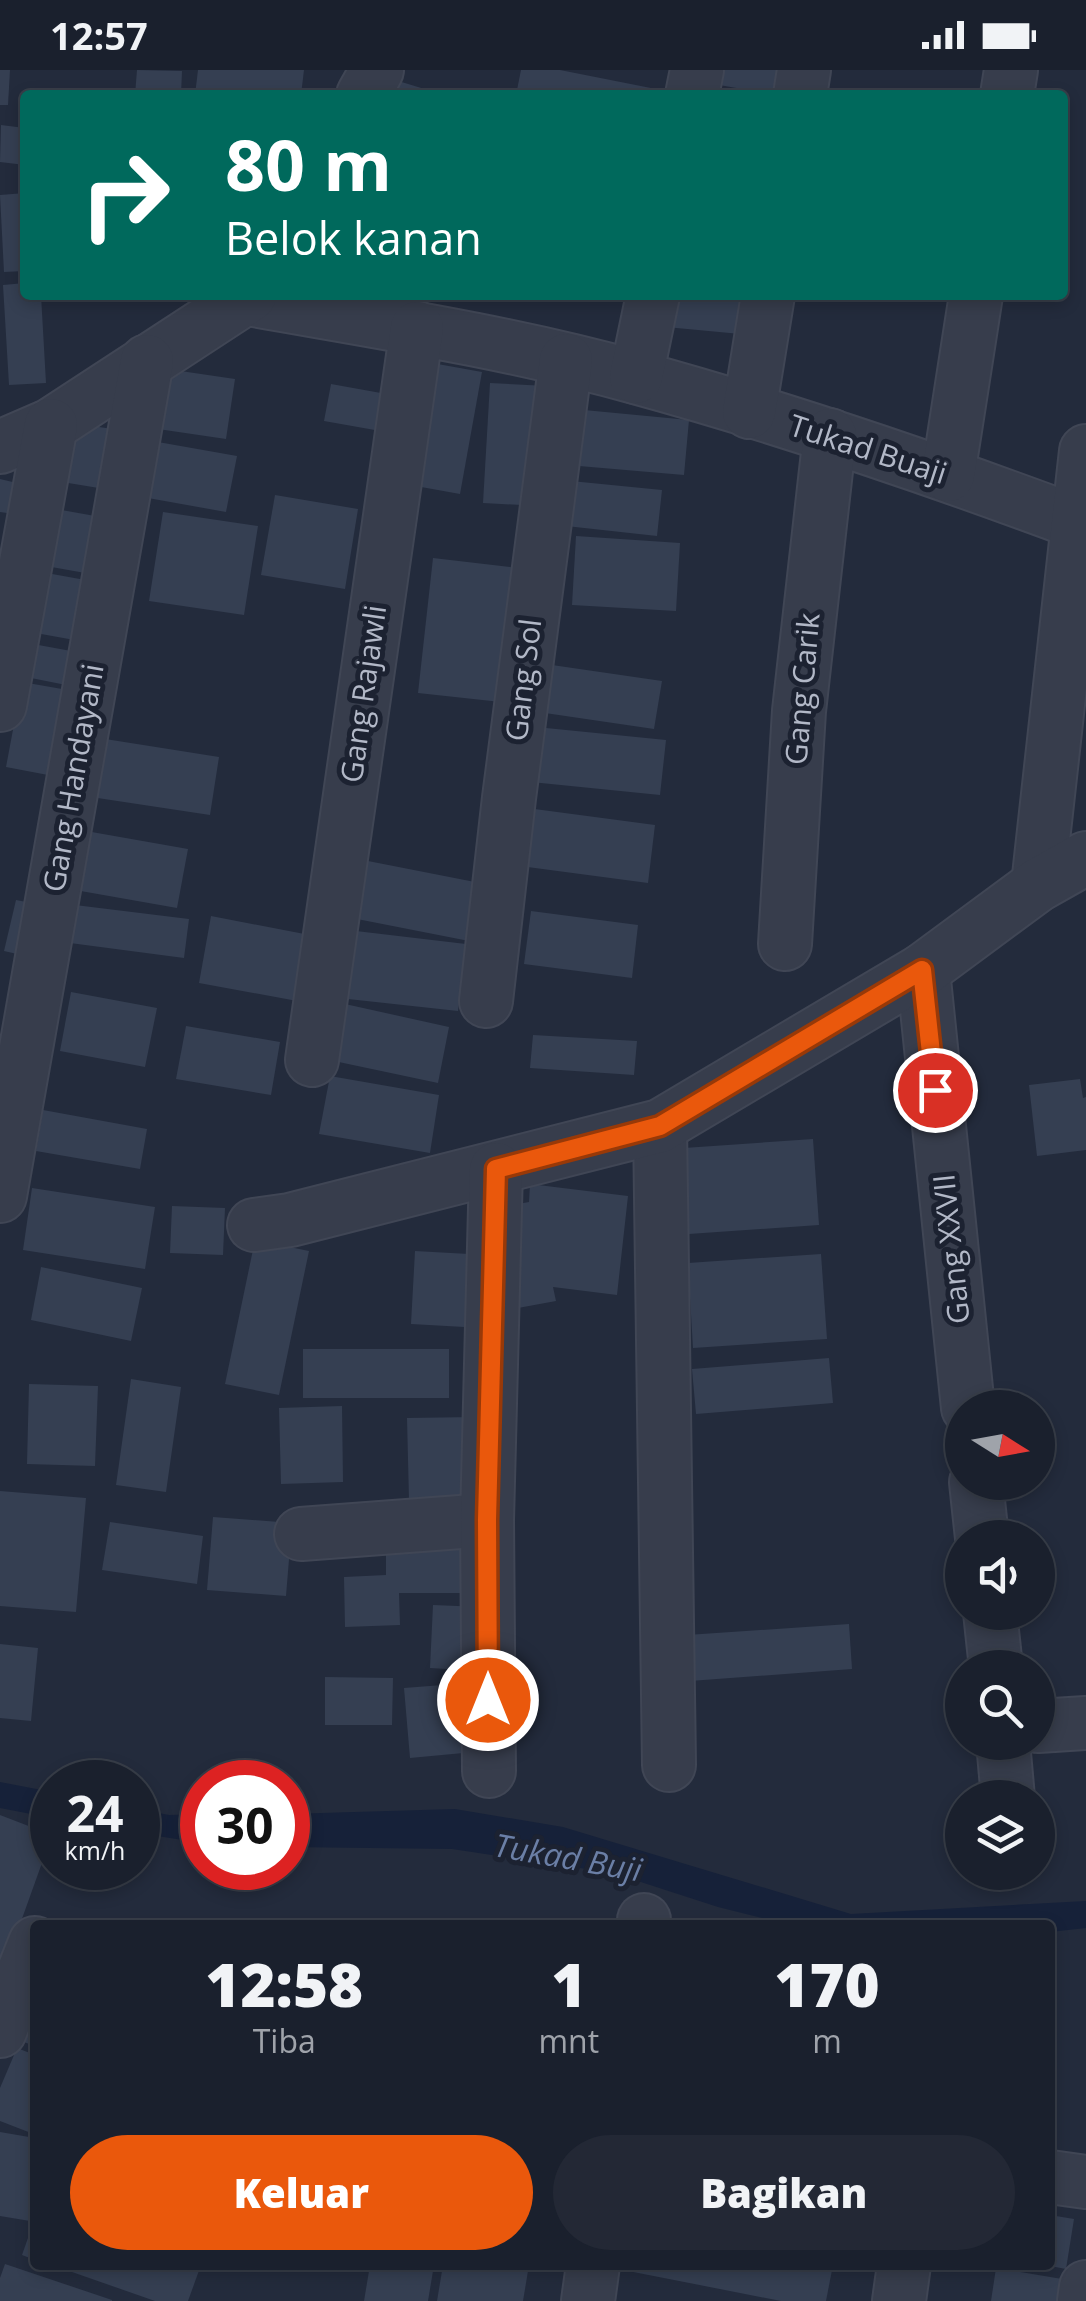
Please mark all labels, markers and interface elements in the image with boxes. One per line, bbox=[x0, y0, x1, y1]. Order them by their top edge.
text: 12:57 bbox=[50, 9, 148, 61]
text: 80 m bbox=[225, 116, 392, 212]
icon: right bbox=[60, 130, 190, 260]
text: Belok kanan bbox=[225, 207, 482, 268]
street label: Tukad Buaji bbox=[785, 404, 952, 493]
street label: Gang Rajawli bbox=[330, 602, 395, 785]
street label: Gang Carik bbox=[774, 611, 829, 766]
street label: Gang Sol bbox=[495, 616, 550, 743]
street label: Gang Handayani bbox=[32, 661, 113, 895]
pin bbox=[893, 1048, 978, 1133]
icon: arrive bbox=[908, 1063, 963, 1118]
street label: Gang XXVII bbox=[922, 1172, 979, 1326]
north arrow bbox=[945, 1390, 1055, 1500]
map controls bbox=[945, 1390, 1055, 1890]
button: sound bbox=[945, 1520, 1055, 1630]
position arrow bbox=[436, 1648, 540, 1752]
button: search bbox=[945, 1650, 1055, 1760]
speed limit sign: 30 bbox=[180, 1760, 310, 1890]
text: 24 bbox=[66, 1779, 124, 1847]
button: layers bbox=[945, 1780, 1055, 1890]
water label: Tukad Buji bbox=[491, 1822, 646, 1891]
text: km/h bbox=[65, 1833, 125, 1867]
text: 12:58 bbox=[205, 1943, 363, 2025]
text: 1 bbox=[551, 1943, 586, 2025]
text: 170 bbox=[774, 1943, 880, 2025]
text: Tiba bbox=[253, 2019, 316, 2062]
text: mnt bbox=[538, 2019, 599, 2062]
text: m bbox=[812, 2019, 842, 2062]
button: Keluar bbox=[70, 2135, 533, 2250]
button: Bagikan bbox=[553, 2135, 1015, 2250]

